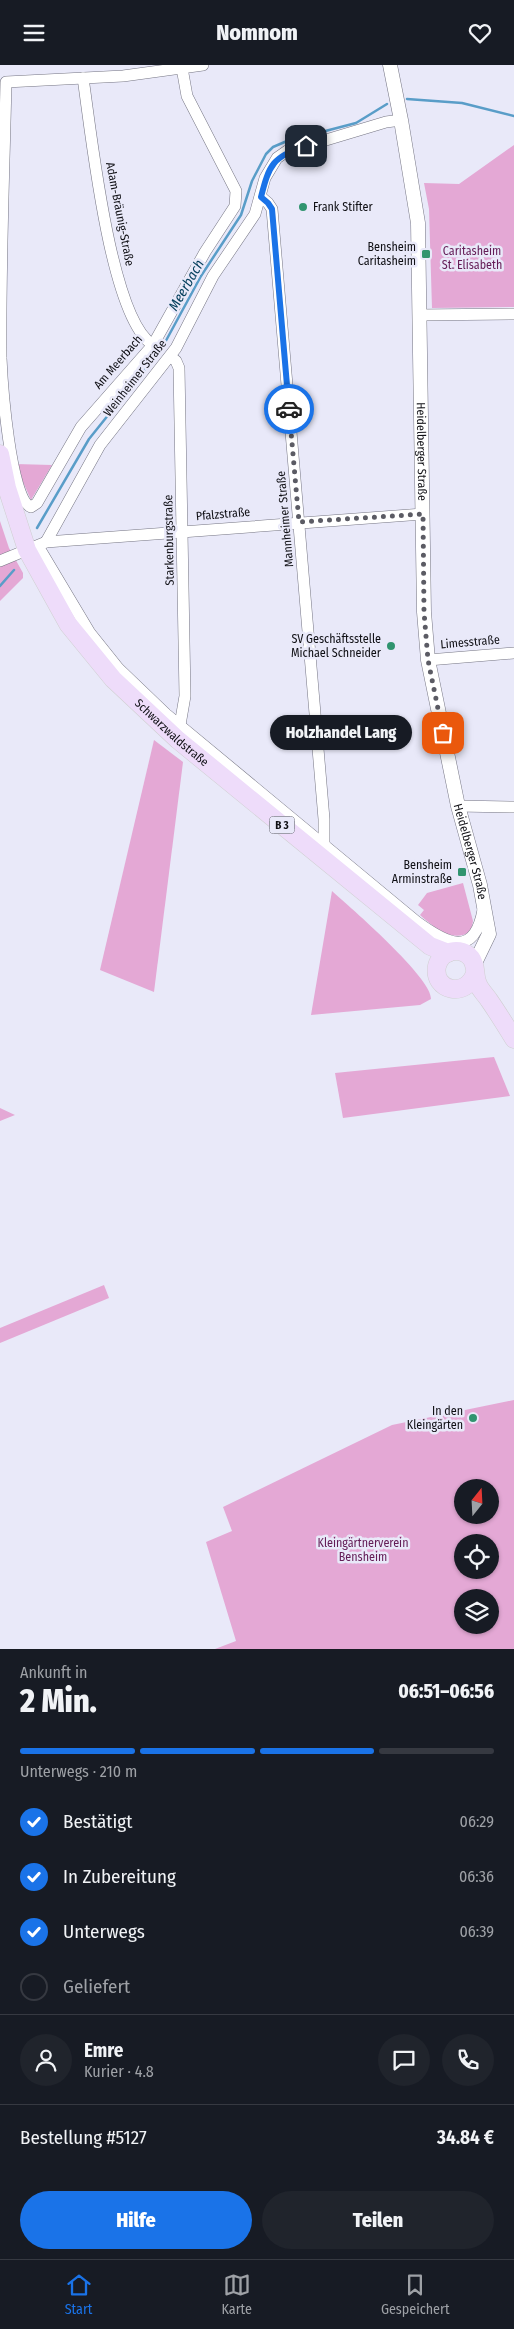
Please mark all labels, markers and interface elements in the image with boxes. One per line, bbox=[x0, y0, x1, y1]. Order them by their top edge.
icon: menu bbox=[20, 19, 48, 47]
text: Nomnom bbox=[216, 19, 298, 46]
icon: heart bbox=[466, 19, 494, 47]
pin bbox=[285, 125, 327, 167]
icon: home bbox=[292, 132, 320, 160]
street label: Adam-Bräunig-Straße bbox=[103, 161, 137, 267]
place label: Frank Stifter bbox=[313, 200, 374, 214]
marker: Frank Stifter bbox=[297, 201, 309, 213]
place label: Bensheim Caritasheim bbox=[358, 240, 416, 268]
park label: Caritasheim St. Elisabeth bbox=[442, 244, 502, 272]
marker: Bensheim Caritasheim bbox=[420, 248, 432, 260]
water label: Meerbach bbox=[165, 257, 208, 314]
street label: Am Meerbach bbox=[91, 332, 145, 392]
street label: Weinheimer Straße bbox=[101, 337, 169, 419]
courier bbox=[264, 384, 314, 434]
icon: car bbox=[275, 395, 303, 423]
street label: Heidelberger Straße bbox=[414, 402, 429, 501]
street label: Mannheimer Straße bbox=[274, 470, 296, 568]
street label: Starkenburgstraße bbox=[161, 494, 177, 586]
street label: Pfalzstraße bbox=[195, 505, 251, 523]
place label: SV Geschäftsstelle Michael Schneider bbox=[291, 632, 382, 660]
street label: Limesstraße bbox=[440, 632, 500, 652]
marker: SV Geschäftsstelle Michael Schneider bbox=[385, 640, 397, 652]
street label: Schwarzwaldstraße bbox=[132, 696, 211, 769]
pin bbox=[422, 712, 464, 754]
callout: Holzhandel Lang bbox=[270, 715, 413, 751]
icon: bag bbox=[429, 719, 457, 747]
text: Holzhandel Lang bbox=[286, 723, 396, 742]
street label: Heidelberger Straße bbox=[451, 802, 490, 901]
road number: B 3 bbox=[270, 817, 294, 833]
place label: Bensheim Arminstraße bbox=[392, 858, 452, 886]
marker: Bensheim Arminstraße bbox=[456, 866, 468, 878]
place label: In den Kleingärten bbox=[407, 1404, 463, 1432]
marker: In den Kleingärten bbox=[467, 1412, 479, 1424]
north arrow bbox=[454, 1479, 499, 1524]
map controls bbox=[454, 1479, 499, 1634]
button: locate bbox=[454, 1534, 499, 1579]
park label: Kleingärtnerverein Bensheim bbox=[318, 1536, 408, 1564]
button: layers bbox=[454, 1589, 499, 1634]
text: Ankunft in bbox=[20, 1663, 87, 1682]
text: 06:51–06:56 bbox=[398, 1680, 494, 1703]
text: 2 Min. bbox=[20, 1682, 97, 1720]
text: Unterwegs · 210 m bbox=[20, 1762, 137, 1781]
icon: check bbox=[20, 1808, 48, 1836]
text: Bestätigt bbox=[63, 1810, 132, 1833]
text: 06:29 bbox=[460, 1812, 494, 1831]
icon: check bbox=[20, 1863, 48, 1891]
text: In Zubereitung bbox=[63, 1865, 176, 1888]
text: 06:36 bbox=[459, 1867, 494, 1886]
icon: check bbox=[20, 1918, 48, 1946]
text: Unterwegs bbox=[63, 1920, 145, 1943]
text: 06:39 bbox=[459, 1922, 494, 1941]
text: Geliefert bbox=[63, 1975, 130, 1998]
button: person bbox=[20, 2034, 72, 2086]
button: chat bbox=[378, 2034, 430, 2086]
button: phone bbox=[442, 2034, 494, 2086]
text: Emre bbox=[84, 2039, 123, 2062]
text: Kurier · 4.8 bbox=[84, 2062, 154, 2081]
text: Bestellung #5127 bbox=[20, 2126, 147, 2149]
text: 34.84 € bbox=[437, 2126, 494, 2149]
button: Hilfe bbox=[20, 2191, 252, 2249]
button: Teilen bbox=[262, 2191, 494, 2249]
tab: Start bbox=[65, 2271, 93, 2318]
tab: Karte bbox=[222, 2271, 252, 2318]
tab: Gespeichert bbox=[381, 2271, 449, 2318]

